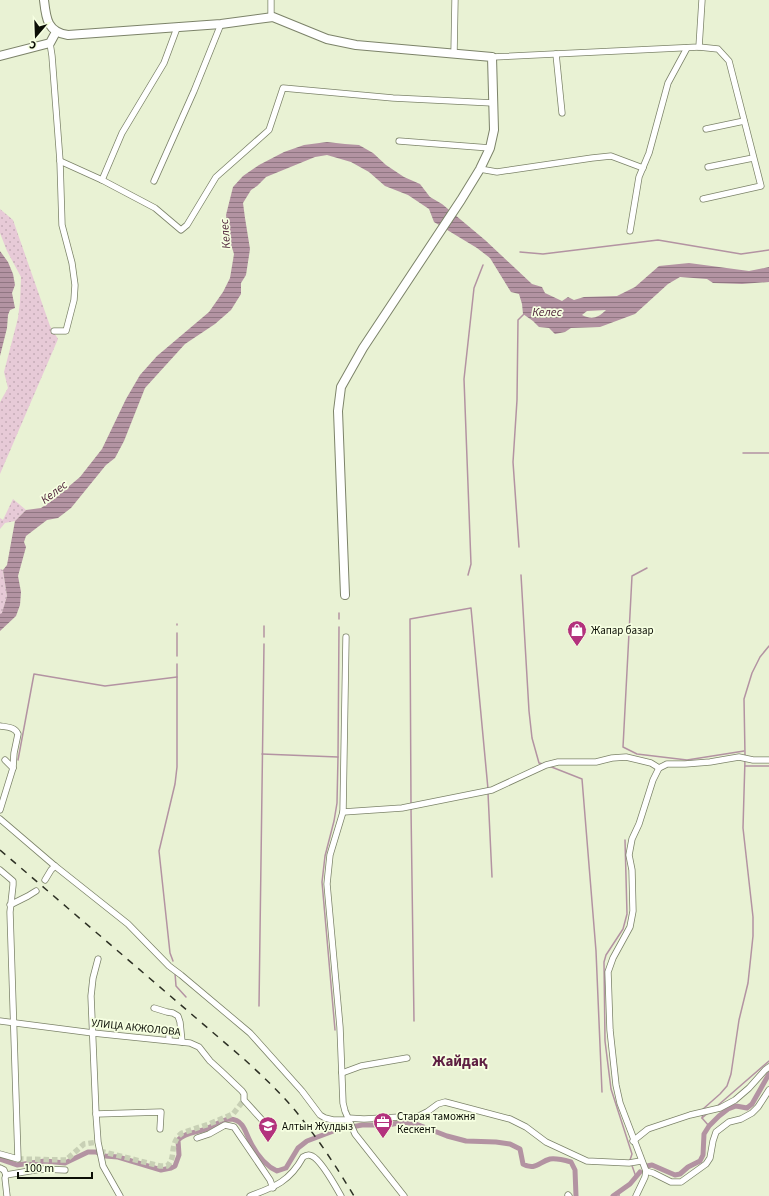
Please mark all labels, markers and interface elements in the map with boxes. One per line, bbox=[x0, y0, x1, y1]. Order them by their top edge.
north arrow bbox=[16, 16, 56, 56]
text: С bbox=[27, 37, 38, 53]
water label: Келес bbox=[216, 218, 235, 250]
water label: Келес bbox=[532, 304, 563, 321]
water label: Келес bbox=[37, 476, 72, 508]
shop icon: Жапар базар bbox=[566, 619, 588, 647]
place label: Жапар базар bbox=[591, 623, 654, 638]
street label: УЛИЦА АКЖОЛОВА bbox=[91, 1015, 181, 1040]
district label: Жайдақ bbox=[432, 1051, 488, 1072]
place label: Старая таможня Кескент bbox=[397, 1109, 475, 1137]
office icon: Старая таможня Кескент bbox=[372, 1111, 394, 1139]
school or university icon: Алтын Жулдыз bbox=[257, 1115, 279, 1143]
place label: Алтын Жулдыз bbox=[282, 1119, 353, 1134]
scale bar bbox=[18, 1154, 92, 1180]
text: 100 m bbox=[24, 1160, 54, 1177]

